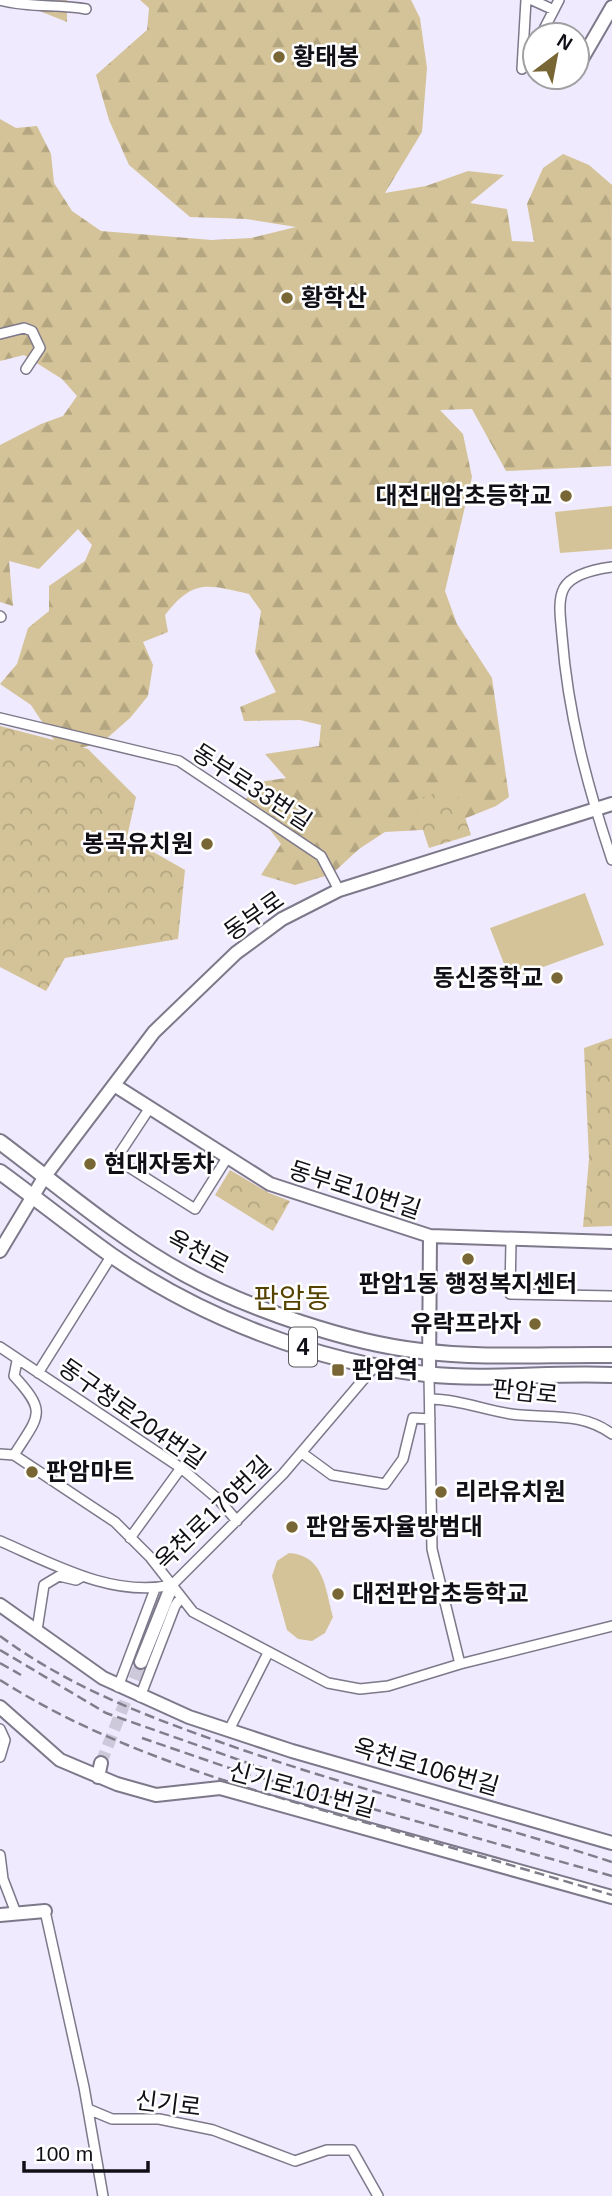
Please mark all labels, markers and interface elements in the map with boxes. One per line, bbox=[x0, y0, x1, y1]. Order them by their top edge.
north arrow bbox=[521, 21, 591, 91]
text: N bbox=[553, 29, 576, 55]
place label: 황태봉 bbox=[293, 43, 359, 70]
marker: 황태봉 bbox=[271, 49, 287, 65]
place label: 황학산 bbox=[301, 284, 367, 311]
marker: 황학산 bbox=[279, 290, 295, 306]
place label: 대전대암초등학교 bbox=[375, 482, 552, 509]
marker: 대전대암초등학교 bbox=[558, 488, 574, 504]
street label: 동부로33번길 bbox=[187, 738, 317, 835]
place label: 봉곡유치원 bbox=[83, 830, 193, 857]
marker: 봉곡유치원 bbox=[199, 836, 215, 852]
street label: 동부로 bbox=[219, 886, 289, 946]
place label: 동신중학교 bbox=[433, 964, 543, 991]
marker: 동신중학교 bbox=[549, 970, 565, 986]
place label: 현대자동차 bbox=[104, 1150, 214, 1177]
marker: 현대자동차 bbox=[82, 1156, 98, 1172]
street label: 동부로10번길 bbox=[286, 1156, 425, 1224]
street label: 옥천로 bbox=[163, 1224, 234, 1279]
marker: 판암1동 행정복지센터 bbox=[460, 1251, 476, 1267]
place label: 판암1동 행정복지센터 bbox=[359, 1270, 577, 1297]
district label: 판암동 bbox=[253, 1283, 331, 1314]
place label: 유락프라자 bbox=[411, 1310, 521, 1337]
marker: 유락프라자 bbox=[527, 1316, 543, 1332]
road number: 4 bbox=[289, 1328, 317, 1366]
street label: 동구청로204번길 bbox=[54, 1353, 211, 1474]
place label: 판암역 bbox=[352, 1356, 418, 1383]
marker: 판암역 bbox=[330, 1362, 346, 1378]
street label: 판암로 bbox=[491, 1375, 559, 1408]
street label: 옥천로176번길 bbox=[149, 1451, 276, 1575]
place label: 판암마트 bbox=[46, 1458, 134, 1485]
marker: 판암마트 bbox=[24, 1464, 40, 1480]
place label: 리라유치원 bbox=[455, 1478, 565, 1505]
marker: 리라유치원 bbox=[433, 1484, 449, 1500]
place label: 판암동자율방범대 bbox=[306, 1513, 483, 1540]
marker: 판암동자율방범대 bbox=[284, 1519, 300, 1535]
place label: 대전판암초등학교 bbox=[352, 1580, 529, 1607]
marker: 대전판암초등학교 bbox=[330, 1586, 346, 1602]
street label: 옥천로106번길 bbox=[350, 1733, 502, 1800]
street label: 신기로101번길 bbox=[226, 1757, 378, 1822]
street label: 신기로 bbox=[134, 2086, 203, 2121]
scale bar bbox=[24, 2130, 149, 2174]
text: 100 m bbox=[35, 2142, 93, 2165]

